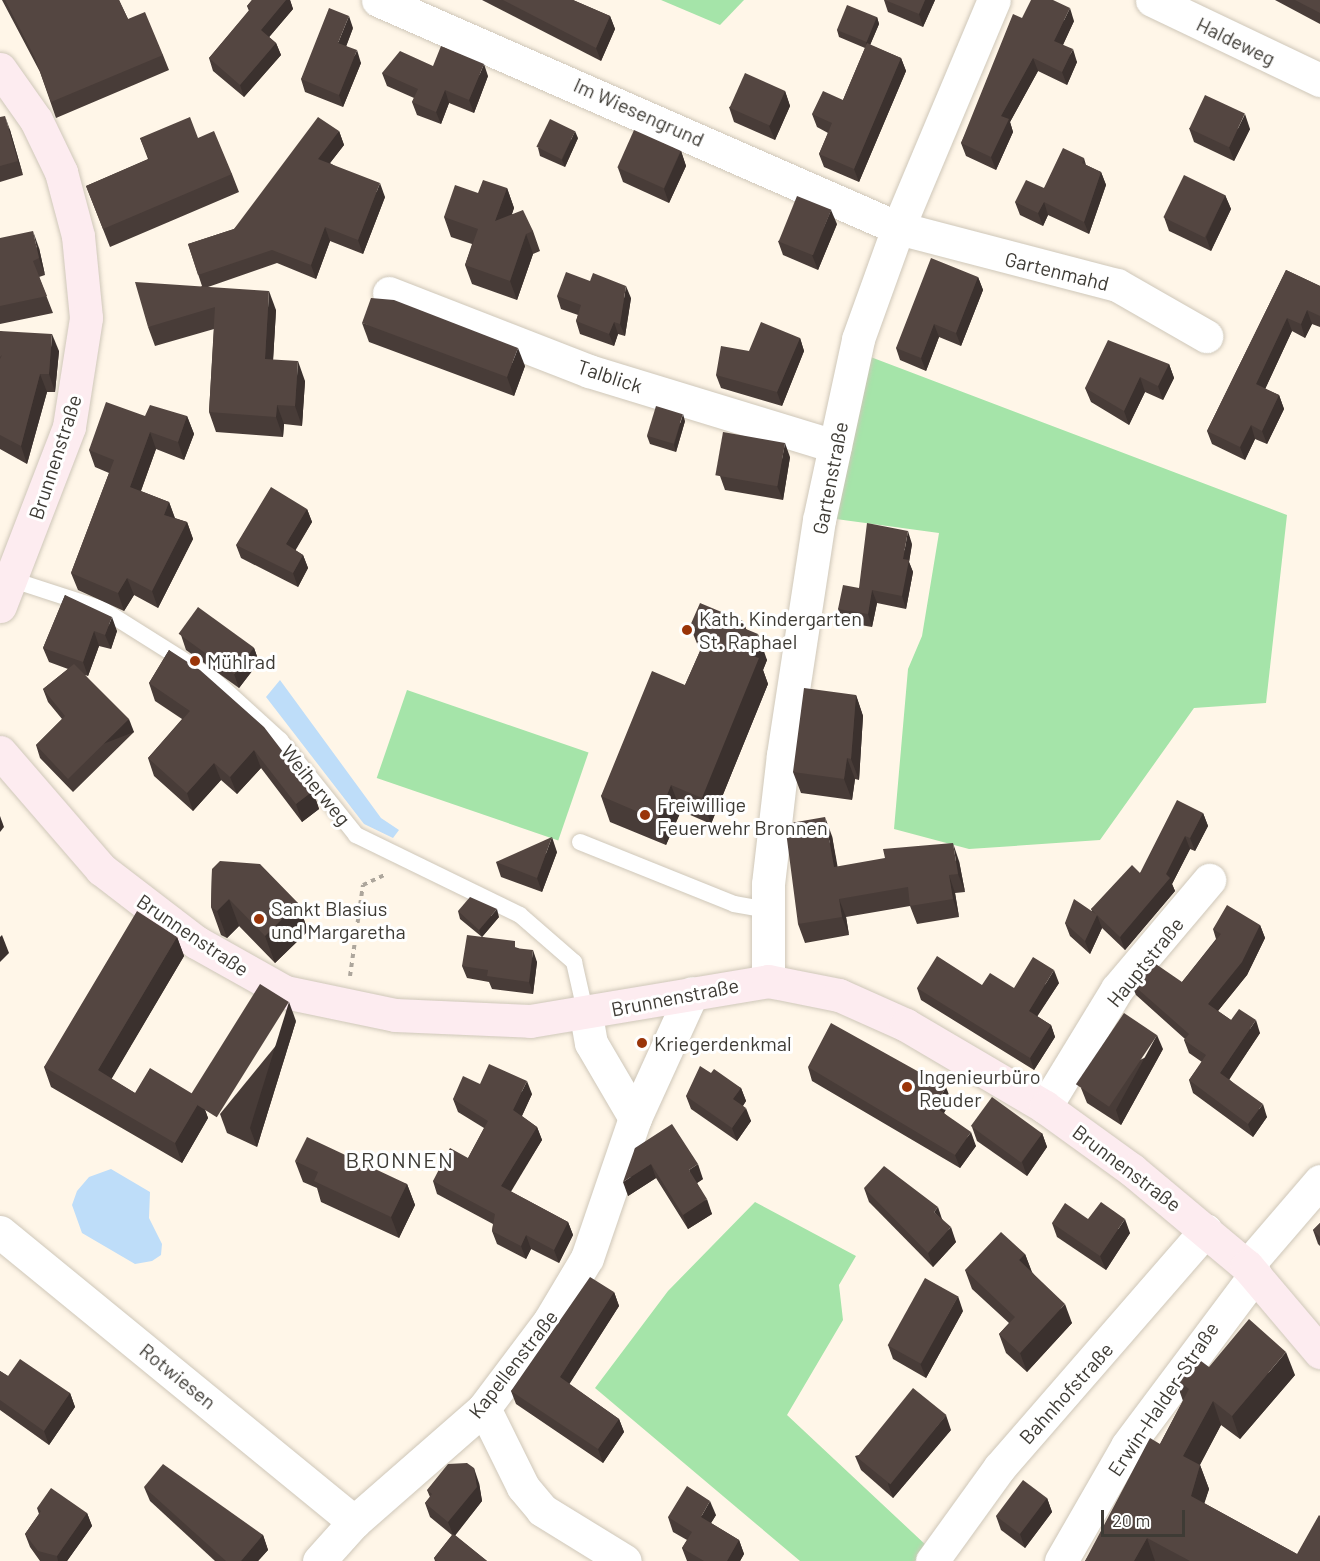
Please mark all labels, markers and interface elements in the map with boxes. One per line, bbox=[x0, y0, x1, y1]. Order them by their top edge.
street label: Haldeweg bbox=[1193, 12, 1279, 70]
street label: Im Wiesengrund bbox=[570, 73, 708, 151]
street label: Gartenmahd bbox=[1002, 246, 1112, 296]
street label: Talblick bbox=[574, 354, 646, 398]
street label: Brunnenstraße bbox=[24, 392, 86, 522]
street label: Gartenstraße bbox=[807, 420, 853, 536]
place label: Kath. Kindergarten St. Raphael bbox=[699, 606, 862, 653]
marker: Kath. Kindergarten St. Raphael bbox=[680, 623, 694, 637]
place label: Mühlrad bbox=[207, 649, 276, 673]
marker: Mühlrad bbox=[188, 654, 202, 668]
street label: Weiherweg bbox=[276, 740, 356, 830]
place label: Freiwillige Feuerwehr Bronnen bbox=[657, 792, 828, 839]
marker: Freiwillige Feuerwehr Bronnen bbox=[638, 808, 652, 822]
street label: Brunnenstraße bbox=[133, 889, 253, 981]
place label: Sankt Blasius und Margaretha bbox=[271, 896, 406, 943]
marker: Sankt Blasius und Margaretha bbox=[252, 912, 266, 926]
street label: Hauptstraße bbox=[1102, 912, 1188, 1012]
street label: Brunnenstraße bbox=[609, 973, 741, 1021]
place label: Kriegerdenkmal bbox=[654, 1031, 792, 1055]
marker: Kriegerdenkmal bbox=[635, 1036, 649, 1050]
place label: Ingenieurbüro Reuder bbox=[919, 1064, 1041, 1111]
marker: Ingenieurbüro Reuder bbox=[900, 1080, 914, 1094]
street label: Brunnenstraße bbox=[1068, 1119, 1186, 1217]
district label: BRONNEN bbox=[346, 1147, 454, 1173]
street label: Kapellenstraße bbox=[463, 1305, 563, 1423]
street label: Erwin-Halder-Straße bbox=[1103, 1317, 1223, 1481]
street label: Bahnhofstraße bbox=[1014, 1337, 1118, 1449]
street label: Rotwiesen bbox=[135, 1338, 221, 1414]
scale bar bbox=[1104, 1498, 1188, 1536]
text: 20 m bbox=[1112, 1509, 1150, 1531]

